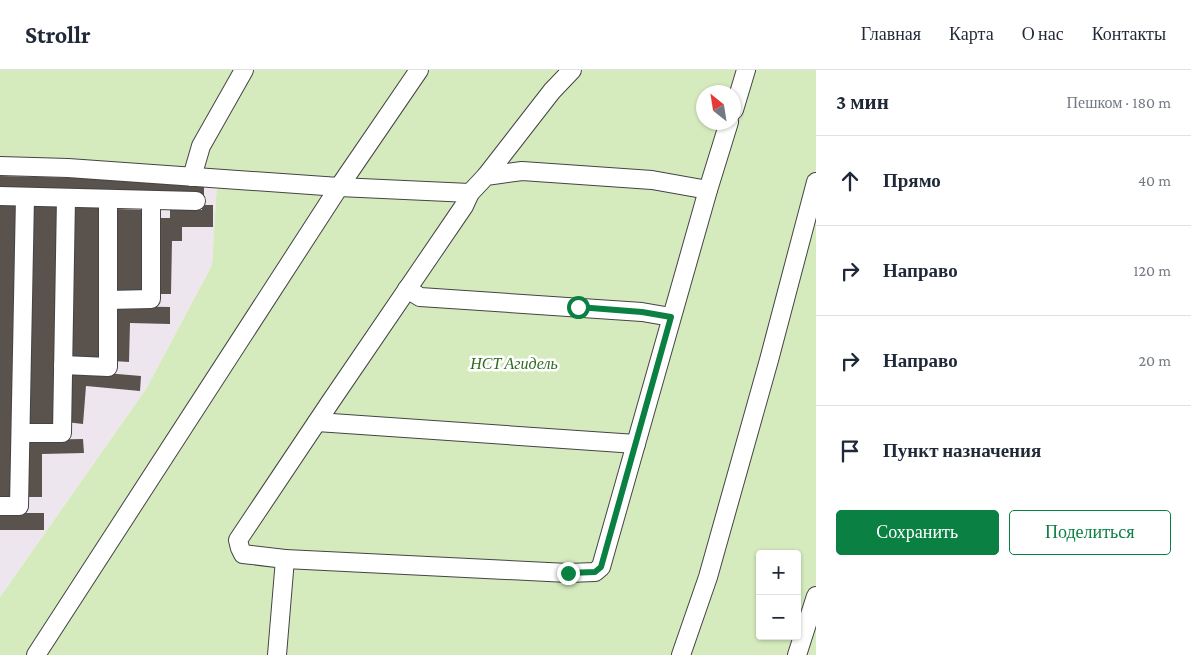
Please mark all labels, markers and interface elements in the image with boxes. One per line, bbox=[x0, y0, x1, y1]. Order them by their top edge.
text: Strollr bbox=[25, 21, 91, 48]
text: Главная bbox=[861, 24, 921, 44]
text: Карта bbox=[949, 24, 994, 44]
text: О нас bbox=[1022, 24, 1064, 44]
text: Контакты bbox=[1092, 24, 1166, 44]
north arrow bbox=[696, 85, 741, 130]
text: 3 мин bbox=[836, 90, 889, 114]
text: Пешком · 180 m bbox=[1067, 94, 1171, 111]
icon: ahead bbox=[836, 167, 864, 195]
text: Прямо bbox=[883, 170, 941, 191]
text: 40 m bbox=[1138, 172, 1171, 189]
icon: right bbox=[836, 257, 864, 285]
text: Направо bbox=[883, 260, 958, 281]
text: 120 m bbox=[1133, 262, 1171, 279]
route start bbox=[567, 296, 590, 319]
icon: right bbox=[836, 347, 864, 375]
text: Направо bbox=[883, 350, 958, 371]
text: 20 m bbox=[1138, 352, 1171, 369]
park label: НСТ Агидель bbox=[469, 355, 558, 372]
icon: arrive bbox=[836, 437, 864, 465]
text: Пункт назначения bbox=[883, 440, 1041, 461]
button: Сохранить bbox=[836, 510, 999, 555]
button: Поделиться bbox=[1009, 510, 1171, 555]
map controls bbox=[756, 550, 801, 640]
button: + bbox=[756, 550, 801, 595]
route end bbox=[557, 562, 580, 585]
button: − bbox=[756, 595, 801, 640]

